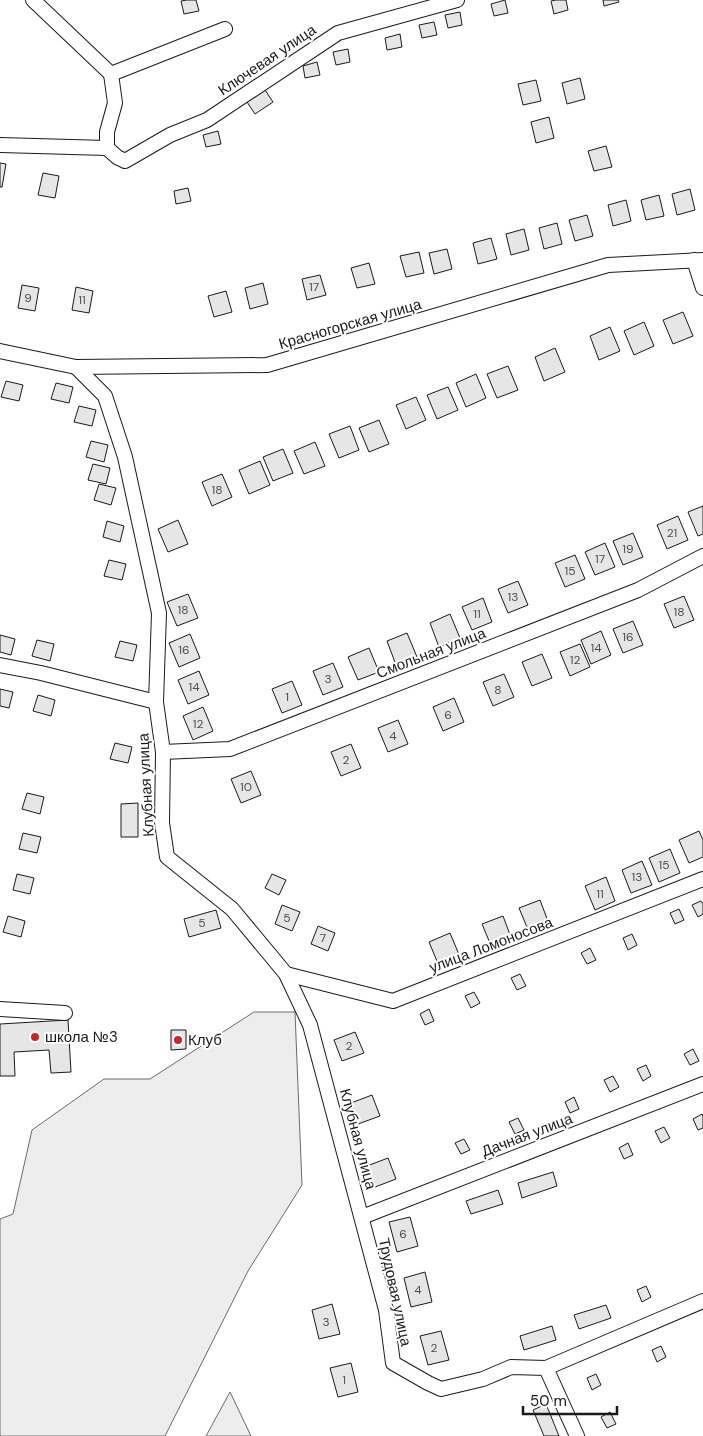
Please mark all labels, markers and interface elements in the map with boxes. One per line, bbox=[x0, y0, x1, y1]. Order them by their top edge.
street label: Ключевая улица bbox=[214, 19, 320, 100]
house number: 17 bbox=[309, 279, 319, 295]
house number: 9 bbox=[24, 290, 32, 306]
house number: 11 bbox=[78, 292, 86, 308]
street label: Красногорская улица bbox=[276, 294, 424, 354]
house number: 18 bbox=[211, 482, 223, 498]
house number: 21 bbox=[667, 525, 677, 541]
house number: 19 bbox=[622, 541, 634, 557]
house number: 17 bbox=[595, 551, 605, 567]
house number: 15 bbox=[564, 563, 576, 579]
house number: 13 bbox=[508, 589, 518, 605]
house number: 18 bbox=[177, 602, 189, 618]
house number: 18 bbox=[673, 604, 685, 620]
house number: 11 bbox=[473, 606, 481, 622]
street label: Смольная улица bbox=[373, 623, 489, 683]
house number: 16 bbox=[622, 629, 634, 645]
house number: 14 bbox=[590, 640, 602, 656]
house number: 16 bbox=[178, 642, 190, 658]
house number: 12 bbox=[570, 652, 580, 668]
house number: 3 bbox=[324, 671, 332, 687]
house number: 14 bbox=[188, 679, 200, 695]
house number: 8 bbox=[494, 682, 502, 698]
house number: 1 bbox=[285, 689, 289, 705]
house number: 6 bbox=[444, 707, 452, 723]
house number: 12 bbox=[193, 716, 203, 732]
house number: 4 bbox=[389, 728, 397, 744]
street label: Клубная улица bbox=[133, 732, 159, 837]
house number: 2 bbox=[343, 752, 350, 768]
house number: 10 bbox=[240, 779, 252, 795]
house number: 15 bbox=[658, 857, 670, 873]
house number: 13 bbox=[632, 869, 642, 885]
house number: 11 bbox=[596, 886, 604, 902]
house number: 5 bbox=[283, 910, 291, 926]
street label: улица Ломоносова bbox=[426, 912, 556, 978]
house number: 5 bbox=[198, 915, 206, 931]
house number: 7 bbox=[320, 930, 326, 946]
place label: школа №3 bbox=[45, 1027, 118, 1047]
place label: Клуб bbox=[188, 1030, 222, 1050]
marker: школа №3 bbox=[29, 1031, 41, 1043]
marker: Клуб bbox=[172, 1034, 184, 1046]
house number: 2 bbox=[346, 1038, 353, 1054]
street label: Клубная улица bbox=[335, 1086, 381, 1192]
street label: Дачная улица bbox=[479, 1108, 576, 1162]
house number: 6 bbox=[399, 1226, 407, 1242]
street label: Трудовая улица bbox=[374, 1236, 416, 1349]
house number: 4 bbox=[414, 1282, 422, 1298]
house number: 3 bbox=[322, 1314, 330, 1330]
house number: 2 bbox=[431, 1340, 438, 1356]
house number: 1 bbox=[342, 1372, 346, 1388]
scale bar bbox=[523, 1384, 617, 1416]
text: 50 m bbox=[530, 1391, 567, 1411]

